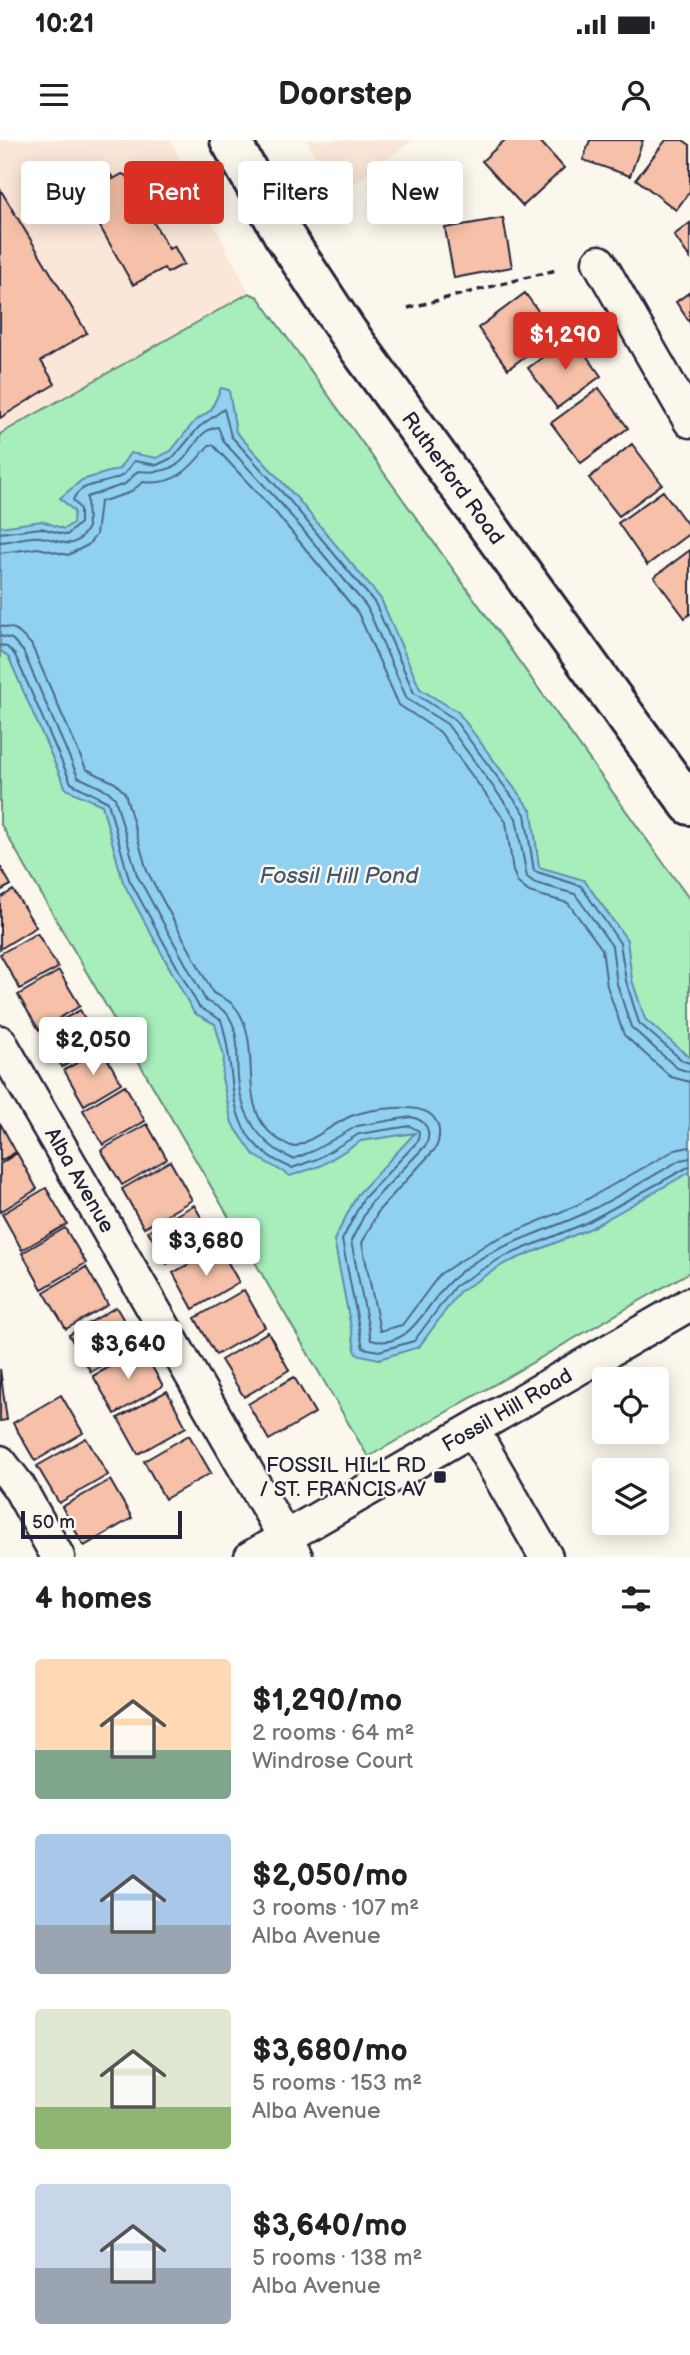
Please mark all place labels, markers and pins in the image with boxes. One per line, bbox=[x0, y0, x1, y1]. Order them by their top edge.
pin: $1,290 bbox=[508, 313, 622, 372]
pin: $2,050 bbox=[36, 1018, 150, 1077]
pin: $3,680 bbox=[149, 1218, 263, 1278]
pin: $3,640 bbox=[71, 1322, 185, 1381]
place label: FOSSIL HILL RD / ST. FRANCIS AV bbox=[259, 1453, 426, 1502]
marker: FOSSIL HILL RD / ST. FRANCIS AV bbox=[432, 1469, 448, 1485]

